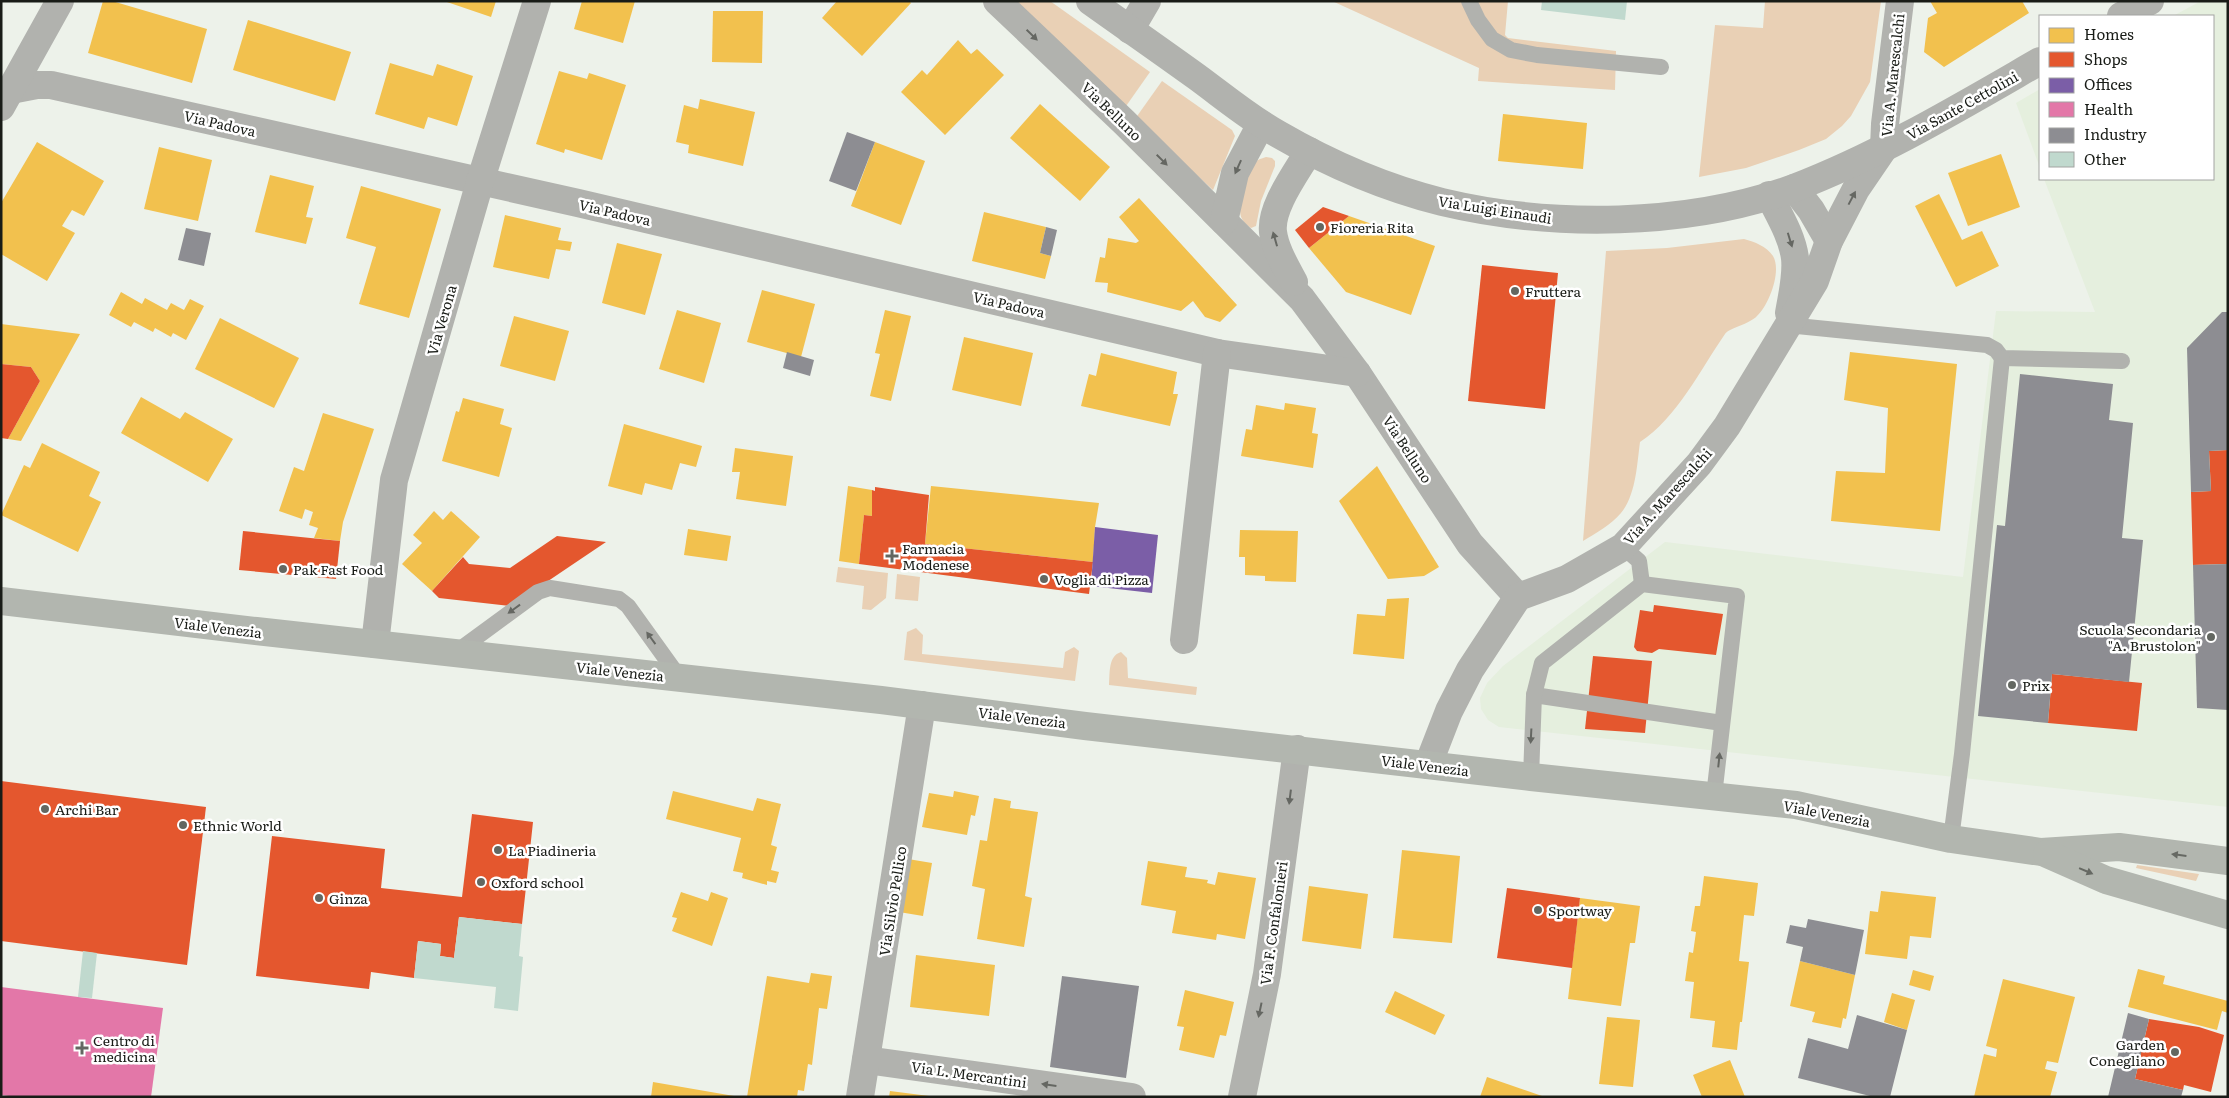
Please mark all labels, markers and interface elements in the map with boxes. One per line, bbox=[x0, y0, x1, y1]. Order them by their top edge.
street label: Via A. Marescalchi bbox=[1876, 12, 1908, 138]
legend bbox=[2039, 15, 2214, 180]
text: Homes bbox=[2084, 22, 2134, 45]
one-way arrow bbox=[1026, 29, 1038, 41]
text: Shops bbox=[2084, 47, 2127, 70]
street label: Via Sante Cettolini bbox=[1903, 66, 2022, 144]
text: Offices bbox=[2084, 72, 2132, 95]
street label: Via Belluno bbox=[1077, 77, 1147, 145]
text: Health bbox=[2084, 97, 2133, 120]
street label: Via Padova bbox=[182, 105, 258, 141]
text: Industry bbox=[2084, 122, 2147, 145]
text: Other bbox=[2084, 147, 2126, 170]
one-way arrow bbox=[1156, 154, 1168, 166]
one-way arrow bbox=[1234, 160, 1242, 174]
street label: Via Luigi Einaudi bbox=[1437, 190, 1554, 228]
one-way arrow bbox=[1848, 191, 1856, 205]
street label: Via Padova bbox=[577, 194, 653, 230]
place label: Fioreria Rita bbox=[1330, 217, 1414, 237]
marker: Fioreria Rita bbox=[1314, 221, 1326, 233]
one-way arrow bbox=[1271, 231, 1279, 246]
one-way arrow bbox=[1786, 232, 1794, 247]
place label: Fruttera bbox=[1525, 281, 1581, 301]
street label: Via Verona bbox=[421, 282, 461, 358]
marker: Fruttera bbox=[1509, 285, 1521, 297]
street label: Via Padova bbox=[971, 286, 1047, 322]
street label: Via Belluno bbox=[1379, 411, 1437, 487]
street label: Via A. Marescalchi bbox=[1618, 443, 1716, 549]
place label: Farmacia Modenese bbox=[902, 538, 969, 574]
marker: Farmacia Modenese bbox=[886, 550, 898, 562]
place label: Pak Fast Food bbox=[293, 559, 384, 579]
marker: Pak Fast Food bbox=[277, 563, 289, 575]
place label: Voglia di Pizza bbox=[1054, 569, 1149, 589]
marker: Voglia di Pizza bbox=[1038, 573, 1050, 585]
one-way arrow bbox=[507, 604, 521, 614]
street label: Viale Venezia bbox=[173, 612, 264, 642]
place label: Scuola Secondaria "A. Brustolon" bbox=[2079, 619, 2201, 655]
one-way arrow bbox=[646, 631, 656, 645]
marker: Scuola Secondaria "A. Brustolon" bbox=[2205, 631, 2217, 643]
street label: Viale Venezia bbox=[575, 656, 665, 686]
place label: Prix bbox=[2022, 675, 2050, 695]
marker: Prix bbox=[2006, 679, 2018, 691]
street label: Viale Venezia bbox=[977, 702, 1068, 732]
one-way arrow bbox=[1527, 728, 1535, 744]
street label: Viale Venezia bbox=[1380, 750, 1471, 780]
one-way arrow bbox=[1715, 752, 1723, 768]
one-way arrow bbox=[1286, 790, 1294, 806]
street label: Viale Venezia bbox=[1782, 795, 1873, 831]
place label: Archi Bar bbox=[55, 799, 119, 819]
marker: Archi Bar bbox=[39, 803, 51, 815]
place label: Ethnic World bbox=[193, 815, 282, 835]
marker: Ethnic World bbox=[177, 819, 189, 831]
place label: La Piadineria bbox=[508, 840, 597, 860]
marker: La Piadineria bbox=[492, 844, 504, 856]
street label: Via Silvio Pellico bbox=[873, 845, 911, 957]
one-way arrow bbox=[2171, 850, 2187, 858]
street label: Via F. Confalonieri bbox=[1254, 859, 1292, 986]
one-way arrow bbox=[2079, 867, 2094, 875]
place label: Oxford school bbox=[491, 872, 584, 892]
marker: Oxford school bbox=[475, 876, 487, 888]
place label: Ginza bbox=[329, 888, 368, 908]
marker: Ginza bbox=[313, 892, 325, 904]
place label: Sportway bbox=[1548, 900, 1613, 920]
marker: Sportway bbox=[1532, 904, 1544, 916]
one-way arrow bbox=[1256, 1002, 1264, 1017]
place label: Centro di medicina bbox=[93, 1030, 156, 1066]
place label: Garden Conegliano bbox=[2089, 1034, 2165, 1070]
marker: Centro di medicina bbox=[75, 1041, 89, 1055]
marker: Garden Conegliano bbox=[2169, 1046, 2181, 1058]
street label: Via L. Mercantini bbox=[910, 1056, 1028, 1092]
one-way arrow bbox=[1041, 1081, 1057, 1089]

